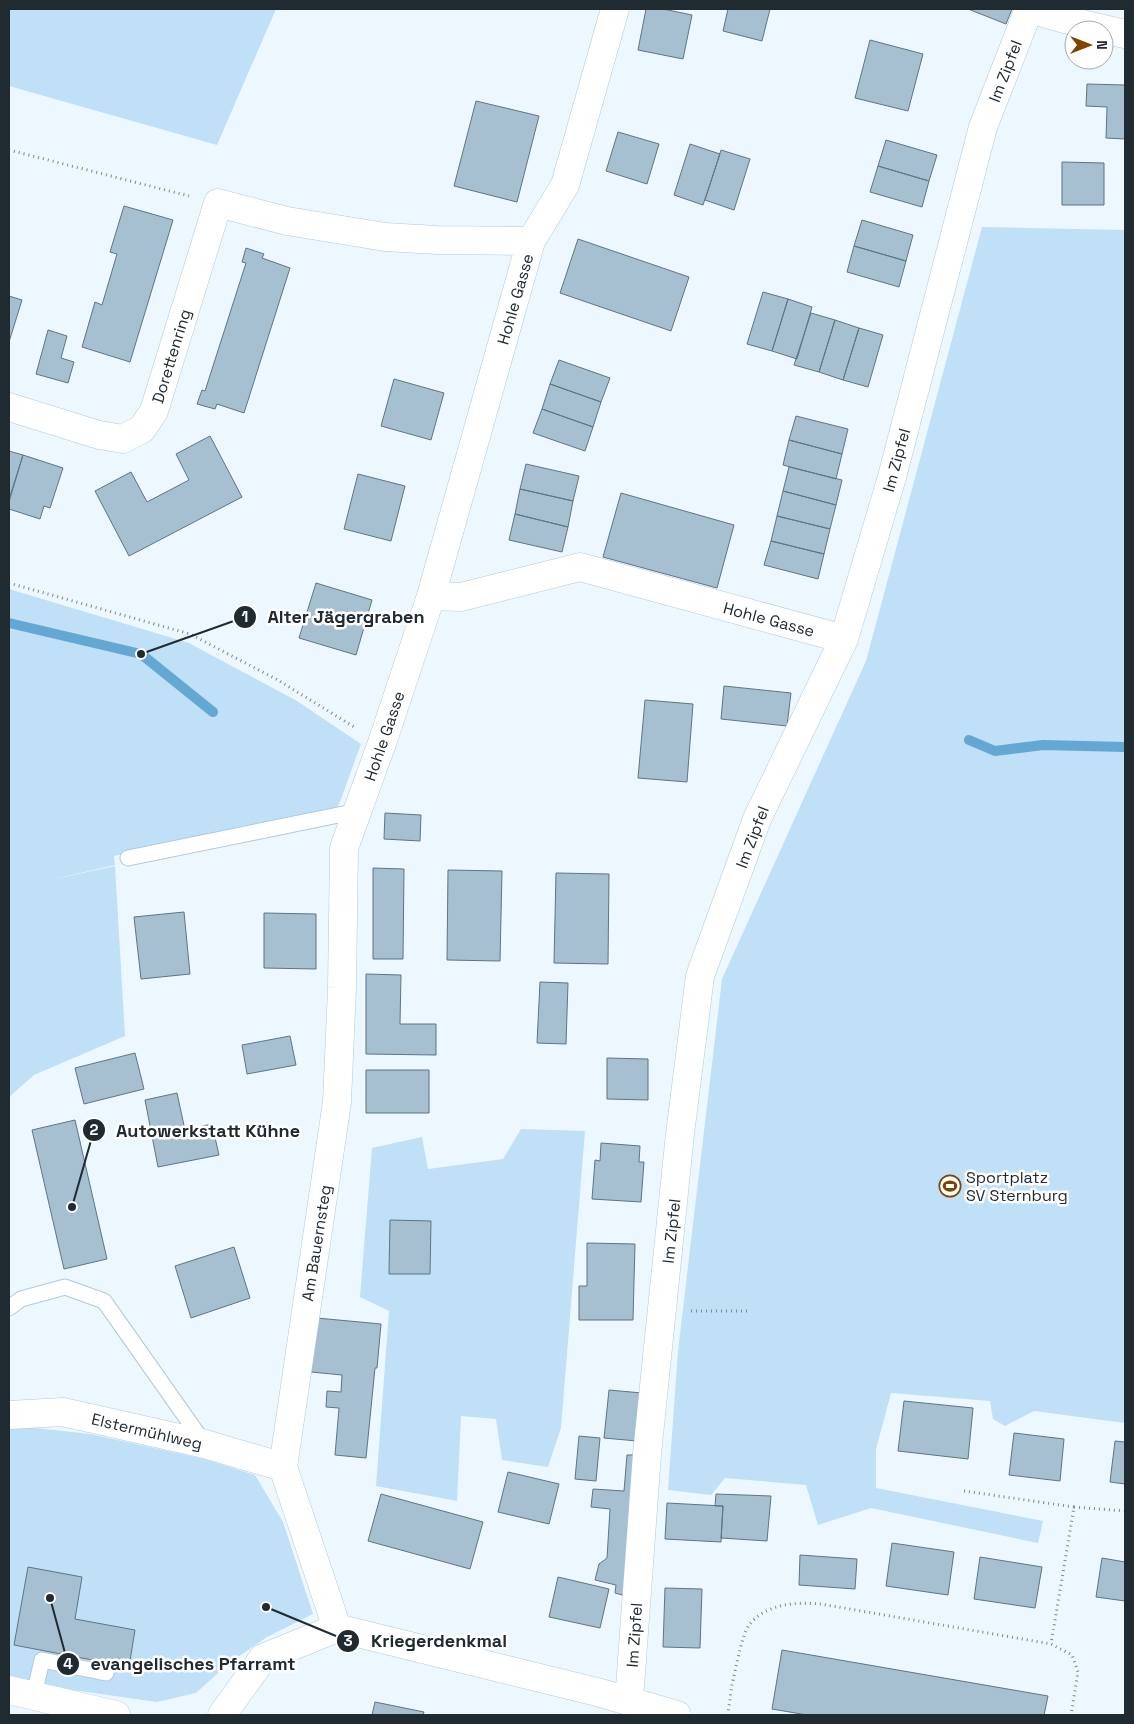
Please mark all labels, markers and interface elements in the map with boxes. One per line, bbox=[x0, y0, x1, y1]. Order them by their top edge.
north arrow bbox=[1064, 20, 1114, 70]
street label: Im Zipfel bbox=[984, 37, 1027, 105]
text: N bbox=[1093, 40, 1111, 50]
street label: Hohle Gasse bbox=[492, 251, 538, 347]
street label: Dorettenring bbox=[147, 306, 196, 406]
street label: Im Zipfel bbox=[878, 426, 915, 494]
street label: Hohle Gasse bbox=[721, 597, 817, 642]
callout: Alter Jägergraben bbox=[232, 600, 434, 633]
text: Alter Jägergraben bbox=[267, 605, 425, 628]
text: 1 bbox=[242, 607, 248, 626]
street label: Hohle Gasse bbox=[359, 688, 410, 784]
street label: Im Zipfel bbox=[731, 803, 774, 871]
callout: Autowerkstatt Kühne bbox=[81, 1114, 310, 1147]
text: Autowerkstatt Kühne bbox=[116, 1119, 300, 1142]
text: 2 bbox=[90, 1120, 99, 1139]
place label: Sportplatz SV Sternburg bbox=[966, 1167, 1068, 1206]
sports icon: Sportplatz SV Sternburg bbox=[938, 1174, 962, 1198]
street label: Am Bauernsteg bbox=[297, 1183, 336, 1303]
street label: Im Zipfel bbox=[658, 1198, 685, 1264]
street label: Elstermühlweg bbox=[89, 1409, 204, 1454]
street label: Im Zipfel bbox=[622, 1602, 647, 1668]
callout: Kriegerdenkmal bbox=[336, 1625, 517, 1658]
text: Kriegerdenkmal bbox=[371, 1629, 507, 1652]
text: 3 bbox=[343, 1631, 353, 1650]
callout: evangelisches Pfarramt bbox=[56, 1648, 306, 1681]
text: evangelisches Pfarramt bbox=[91, 1652, 295, 1675]
text: 4 bbox=[63, 1654, 73, 1673]

